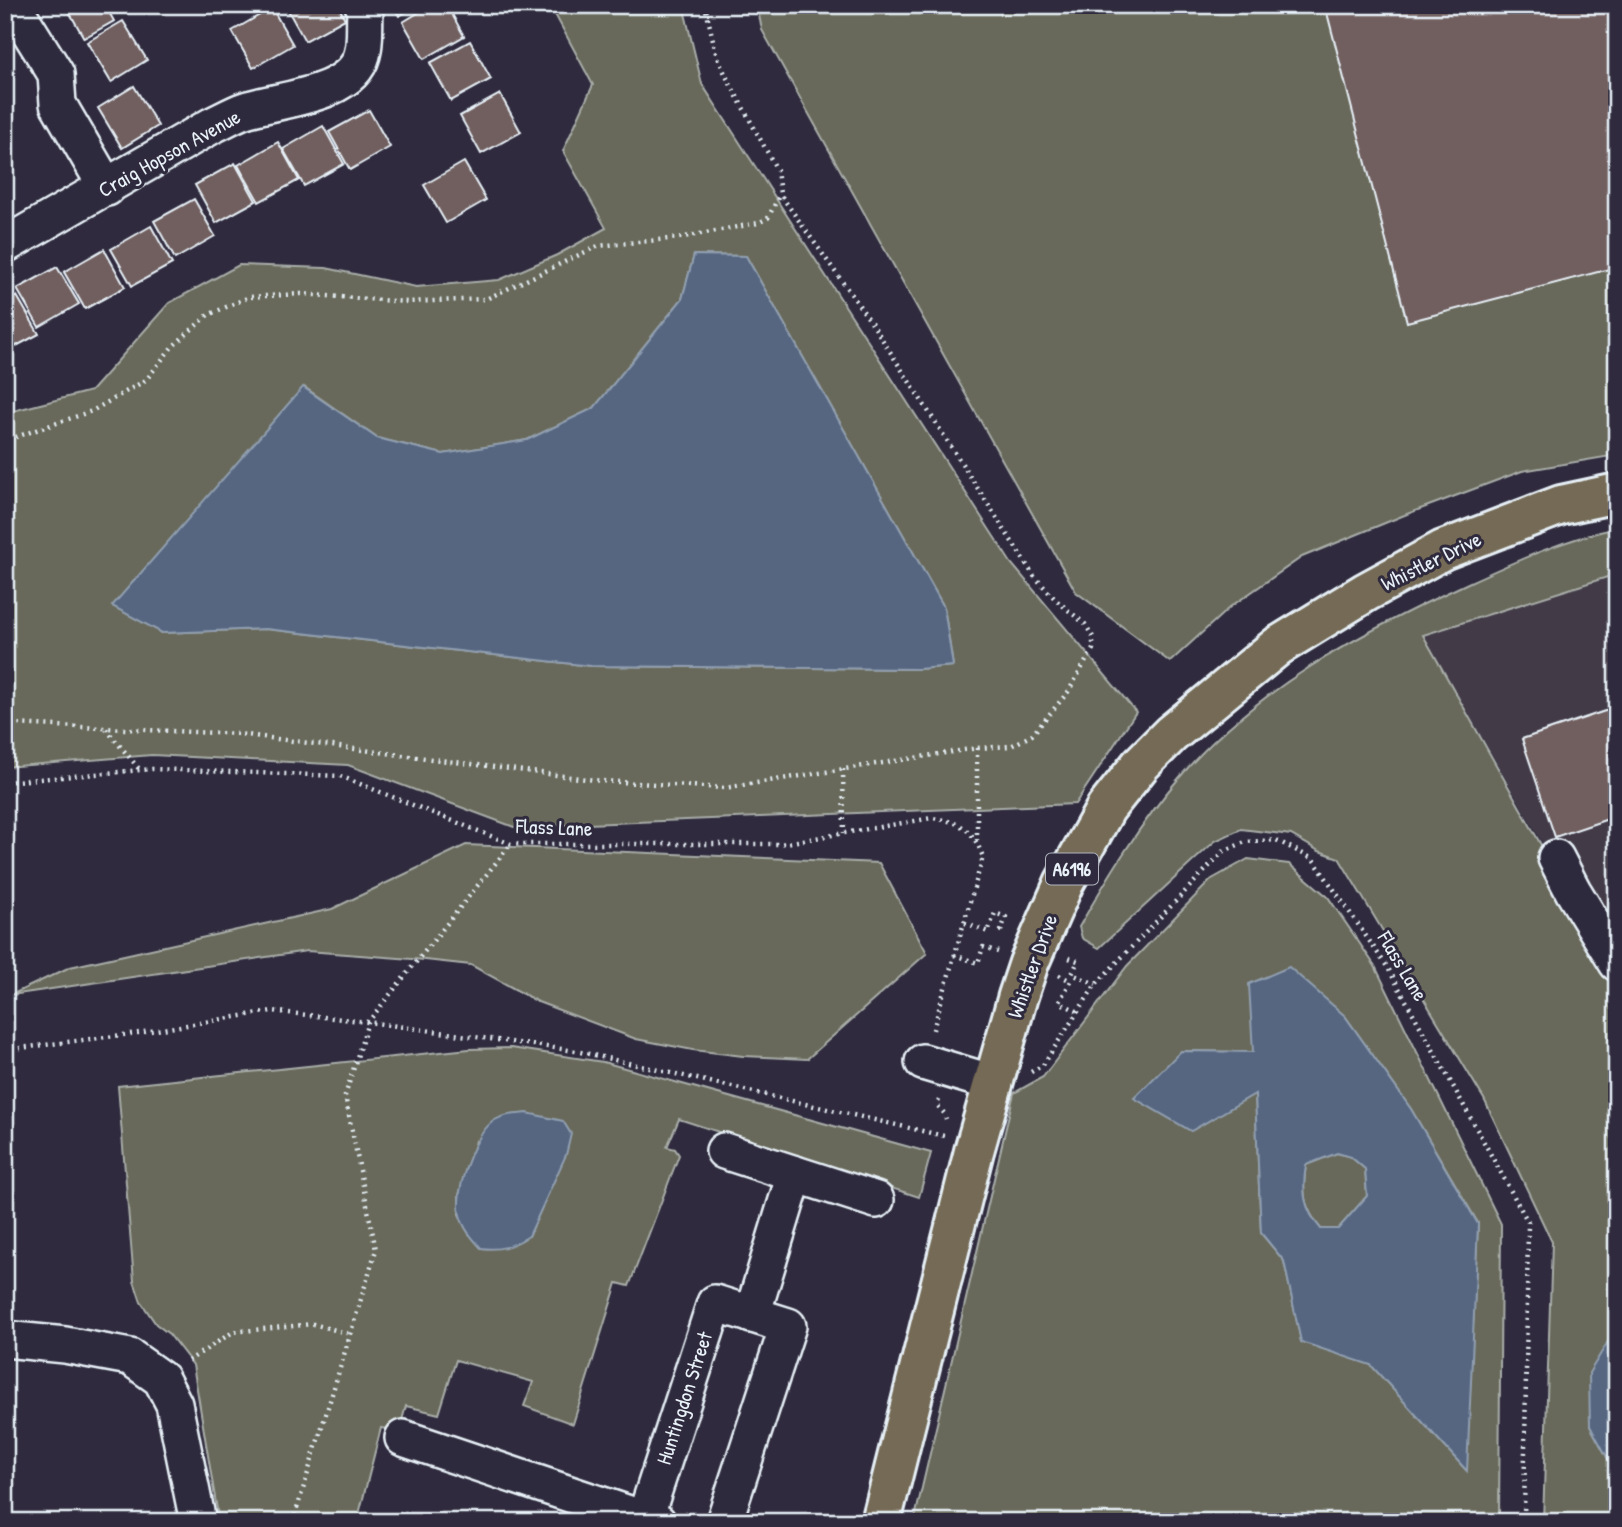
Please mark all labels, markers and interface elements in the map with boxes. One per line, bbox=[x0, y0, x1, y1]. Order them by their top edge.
street label: Craig Hopson Avenue bbox=[93, 102, 245, 204]
street label: Whistler Drive bbox=[1376, 524, 1486, 598]
street label: Flass Lane bbox=[514, 811, 593, 843]
road number: A6196 bbox=[1046, 854, 1098, 884]
street label: Whistler Drive bbox=[1000, 910, 1064, 1022]
street label: Flass Lane bbox=[1370, 925, 1435, 1006]
street label: Huntingdon Street bbox=[649, 1327, 719, 1468]

